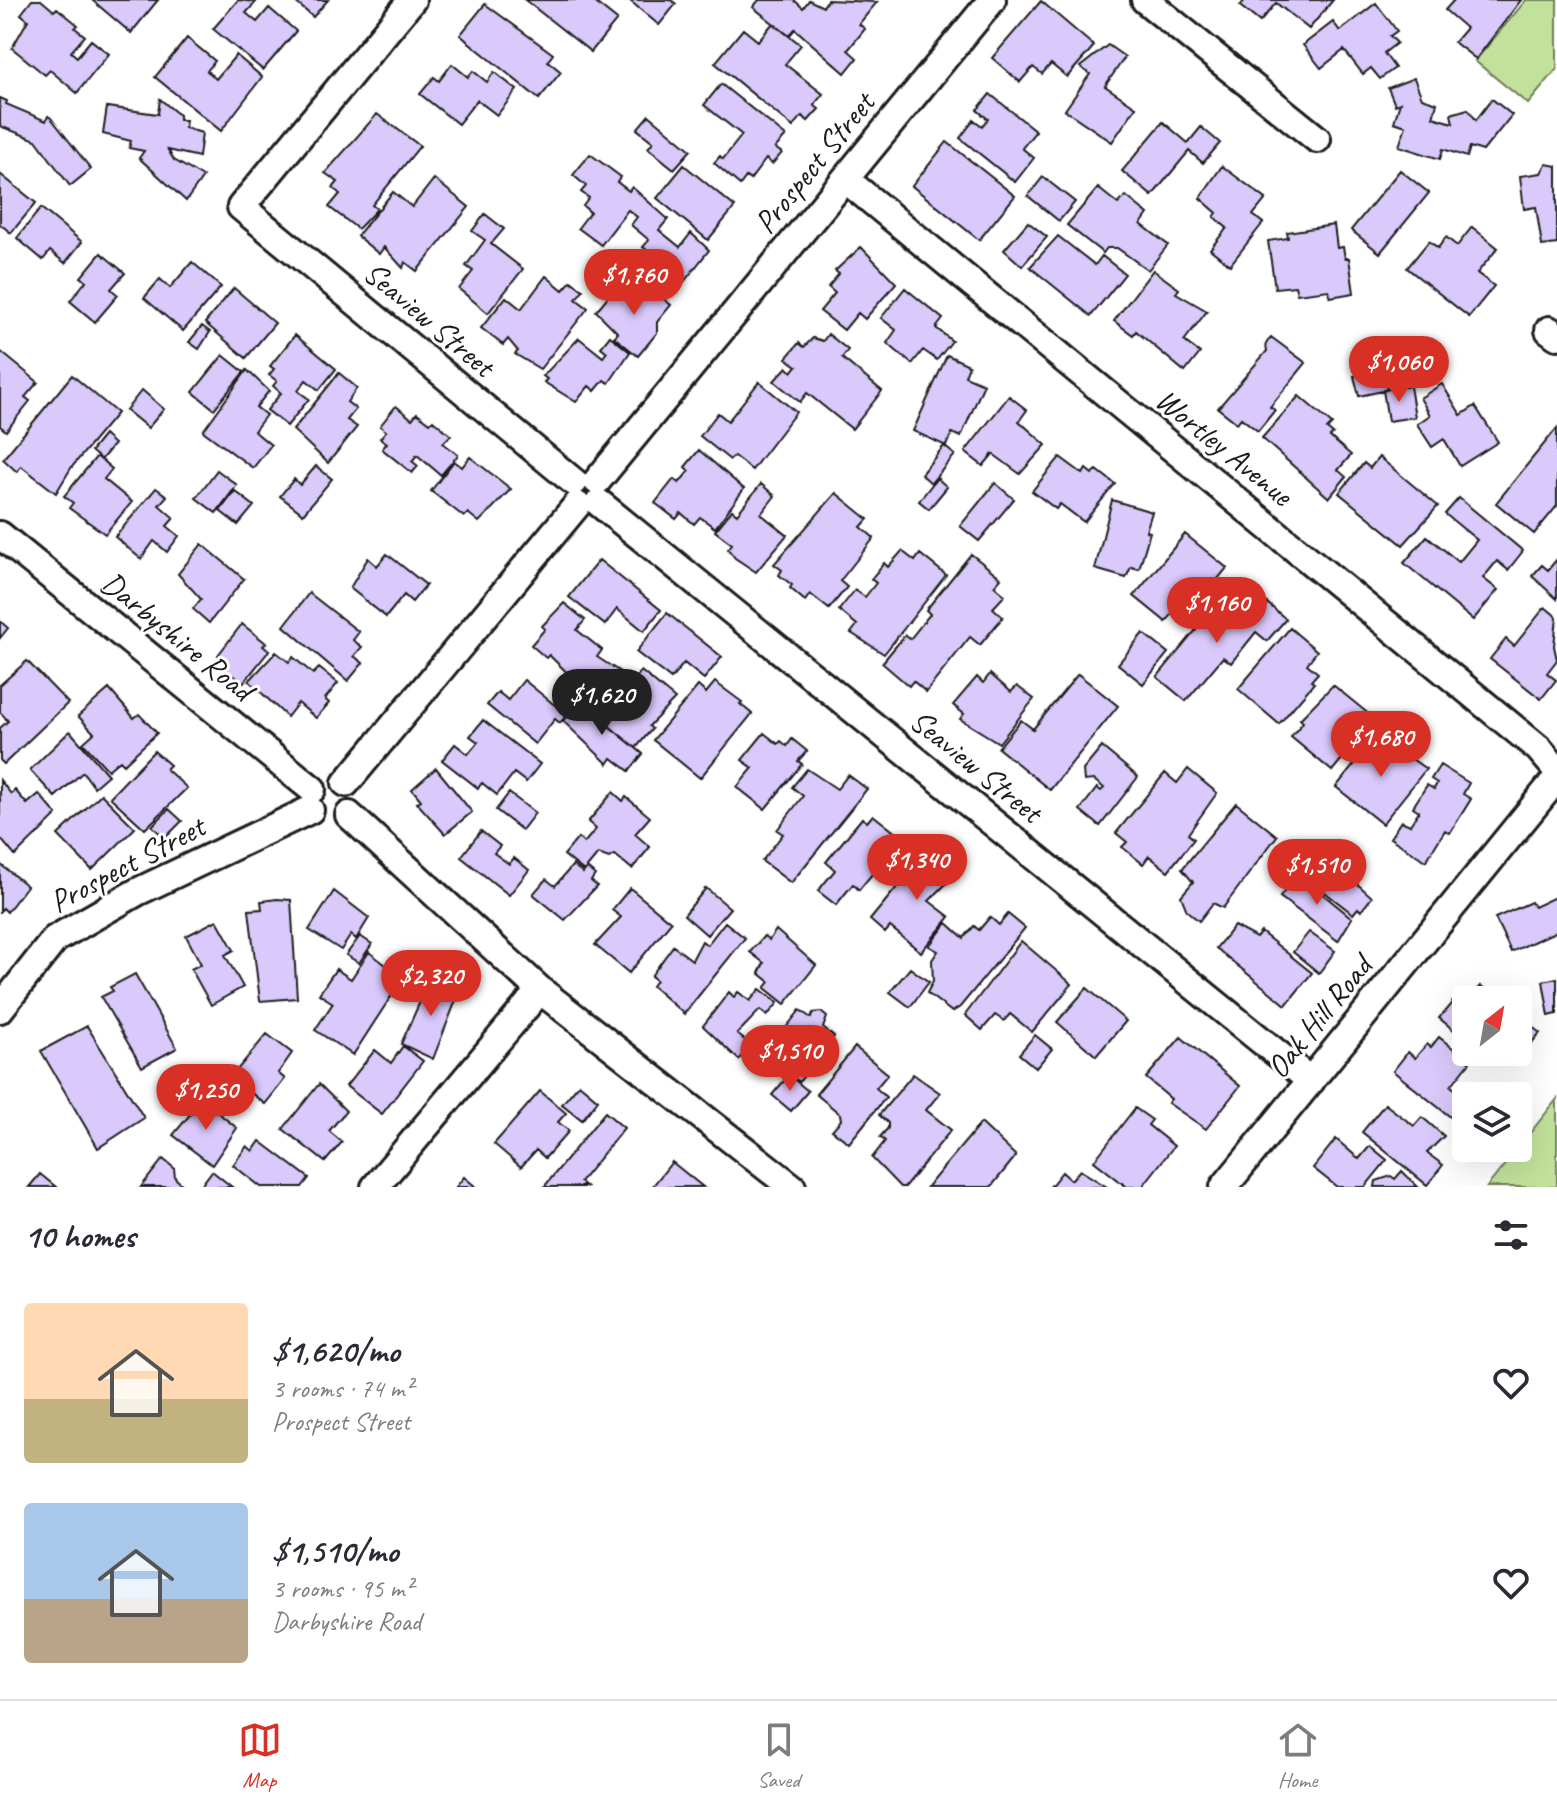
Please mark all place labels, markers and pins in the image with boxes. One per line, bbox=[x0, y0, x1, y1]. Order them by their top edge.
pin: $1,760 bbox=[569, 249, 699, 317]
pin: $1,060 bbox=[1334, 336, 1464, 404]
pin: $1,160 bbox=[1152, 577, 1282, 645]
pin: $1,620 bbox=[537, 669, 667, 737]
pin: $1,680 bbox=[1316, 711, 1446, 779]
pin: $1,340 bbox=[852, 834, 982, 902]
pin: $1,510 bbox=[1252, 839, 1382, 907]
pin: $2,320 bbox=[366, 950, 496, 1018]
pin: $1,510 bbox=[725, 1025, 855, 1093]
pin: $1,250 bbox=[141, 1064, 271, 1132]

